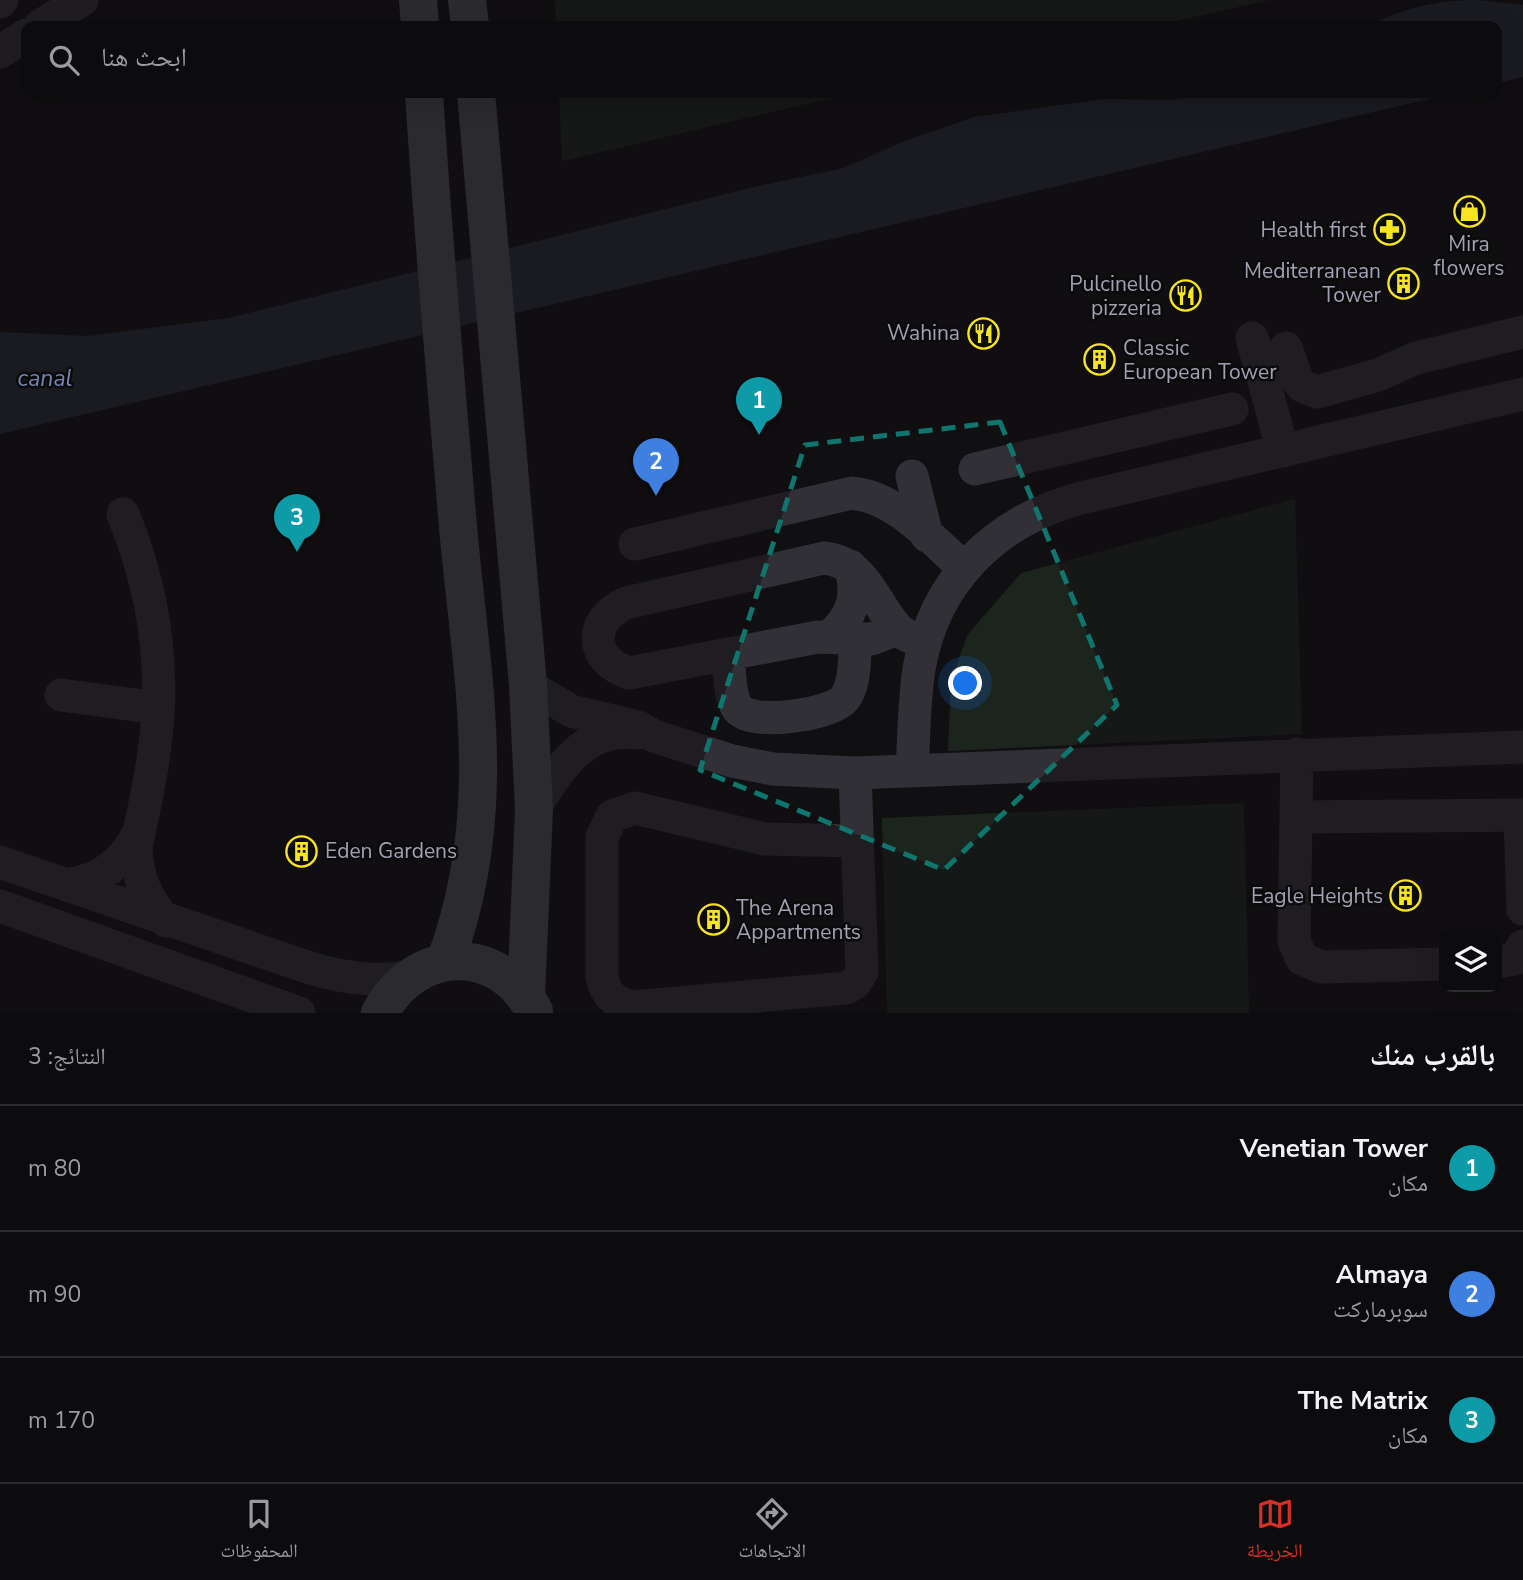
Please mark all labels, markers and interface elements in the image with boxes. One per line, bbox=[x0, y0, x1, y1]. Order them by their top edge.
search box bbox=[21, 21, 1502, 98]
text: ابحث هنا bbox=[101, 40, 187, 75]
icon: search bbox=[45, 41, 83, 79]
shop icon: Mira flowers bbox=[1452, 195, 1486, 229]
pharmacy icon: Health first bbox=[1372, 213, 1406, 247]
place label: Health first bbox=[1261, 216, 1367, 244]
place label: Mira flowers bbox=[1434, 230, 1504, 282]
place label: Mediterranean Tower bbox=[1244, 257, 1381, 309]
building icon: Mediterranean Tower bbox=[1387, 266, 1421, 300]
place label: Pulcinello pizzeria bbox=[1069, 270, 1162, 322]
restaurant icon: Pulcinello pizzeria bbox=[1168, 279, 1202, 313]
restaurant icon: Wahina bbox=[966, 316, 1000, 350]
place label: Wahina bbox=[887, 319, 960, 347]
place label: Classic European Tower bbox=[1123, 334, 1277, 386]
building icon: Classic European Tower bbox=[1083, 343, 1117, 377]
water label: canal bbox=[18, 363, 72, 394]
pin: 1 bbox=[736, 377, 782, 435]
pin: 2 bbox=[633, 438, 679, 496]
pin: 3 bbox=[274, 494, 320, 552]
your location bbox=[948, 666, 982, 700]
building icon: Eden Gardens bbox=[285, 834, 319, 868]
place label: Eden Gardens bbox=[325, 837, 457, 865]
building icon: Eagle Heights bbox=[1389, 879, 1423, 913]
place label: Eagle Heights bbox=[1251, 882, 1383, 910]
place label: The Arena Appartments bbox=[736, 894, 861, 946]
building icon: The Arena Appartments bbox=[696, 903, 730, 937]
map controls bbox=[1439, 929, 1502, 992]
button: layers bbox=[1439, 929, 1502, 992]
text: بالقرب منك bbox=[1370, 1035, 1495, 1076]
text: النتائج: 3 bbox=[28, 1041, 106, 1072]
text: Venetian Tower bbox=[1240, 1131, 1428, 1166]
text: 80 m bbox=[28, 1153, 81, 1184]
text: 1 bbox=[1465, 1153, 1479, 1184]
text: مكان bbox=[1388, 1168, 1428, 1199]
text: Almaya bbox=[1336, 1257, 1428, 1292]
text: 90 m bbox=[28, 1279, 81, 1310]
text: 2 bbox=[1465, 1279, 1479, 1310]
text: سوبرماركت bbox=[1333, 1294, 1428, 1325]
text: The Matrix bbox=[1298, 1383, 1428, 1418]
text: 170 m bbox=[28, 1405, 95, 1436]
text: 3 bbox=[1465, 1405, 1479, 1436]
text: مكان bbox=[1388, 1420, 1428, 1451]
tab: المحفوظات bbox=[220, 1495, 298, 1569]
tab: الاتجاهات bbox=[738, 1495, 806, 1569]
tab: الخريطة bbox=[1247, 1495, 1303, 1569]

